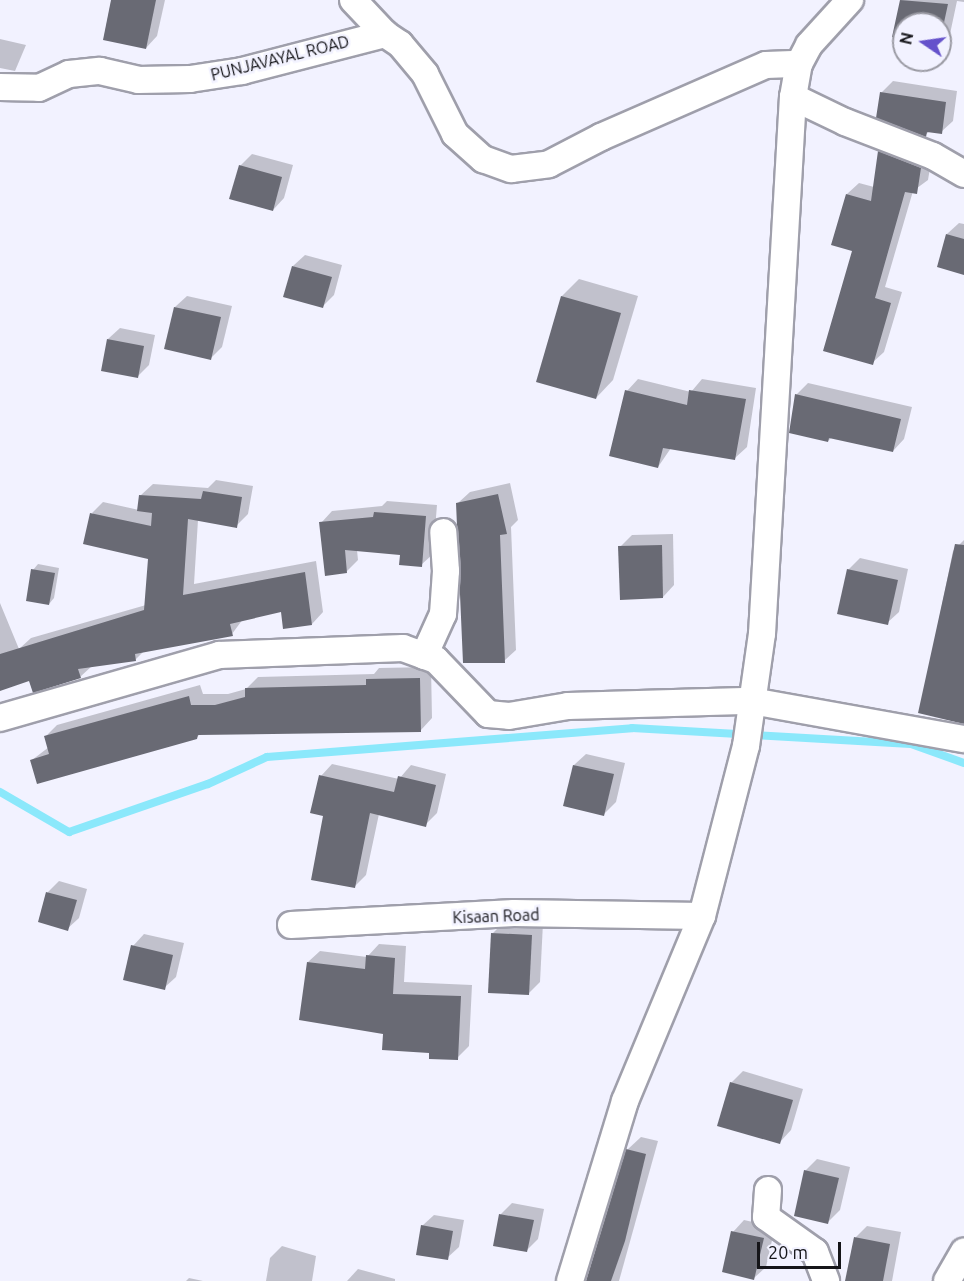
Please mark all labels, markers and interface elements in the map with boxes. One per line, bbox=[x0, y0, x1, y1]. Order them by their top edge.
north arrow bbox=[892, 12, 952, 72]
street label: PUNJAVAYAL ROAD bbox=[209, 31, 351, 85]
text: N bbox=[896, 31, 917, 46]
street label: Kisaan Road bbox=[452, 905, 540, 927]
scale bar bbox=[760, 1230, 844, 1268]
text: 20 m bbox=[768, 1242, 808, 1262]

